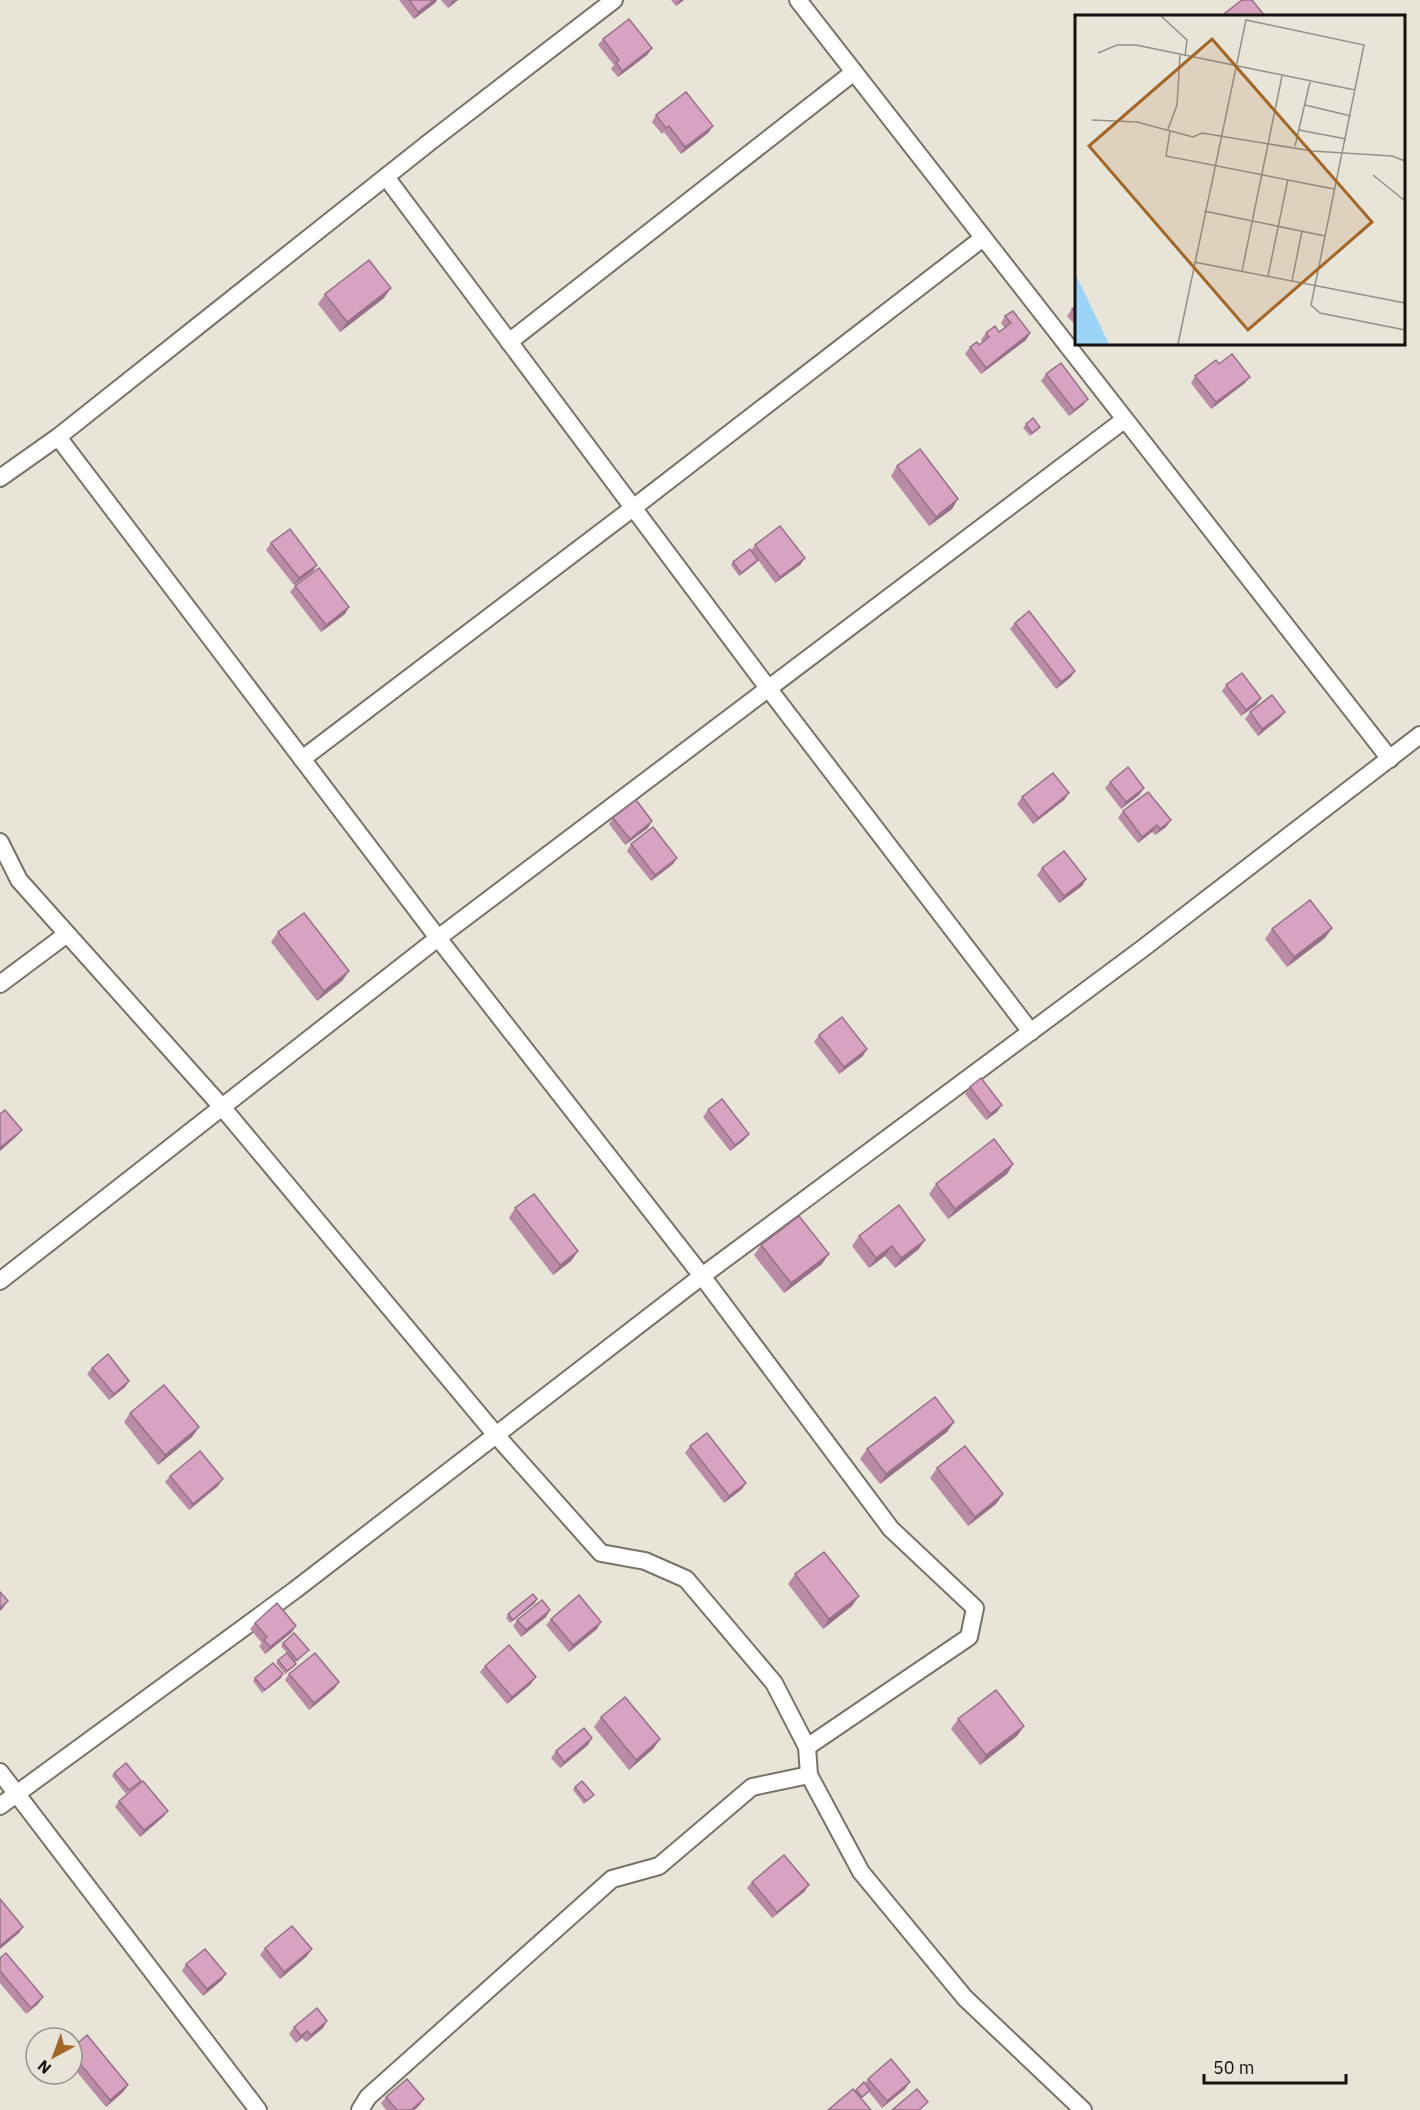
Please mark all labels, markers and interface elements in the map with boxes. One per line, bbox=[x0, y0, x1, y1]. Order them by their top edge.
inset map bbox=[1075, 15, 1405, 345]
north arrow bbox=[24, 2026, 84, 2086]
scale bar bbox=[1204, 2047, 1346, 2085]
text: N bbox=[33, 2056, 55, 2079]
text: 50 m bbox=[1213, 2056, 1255, 2079]

